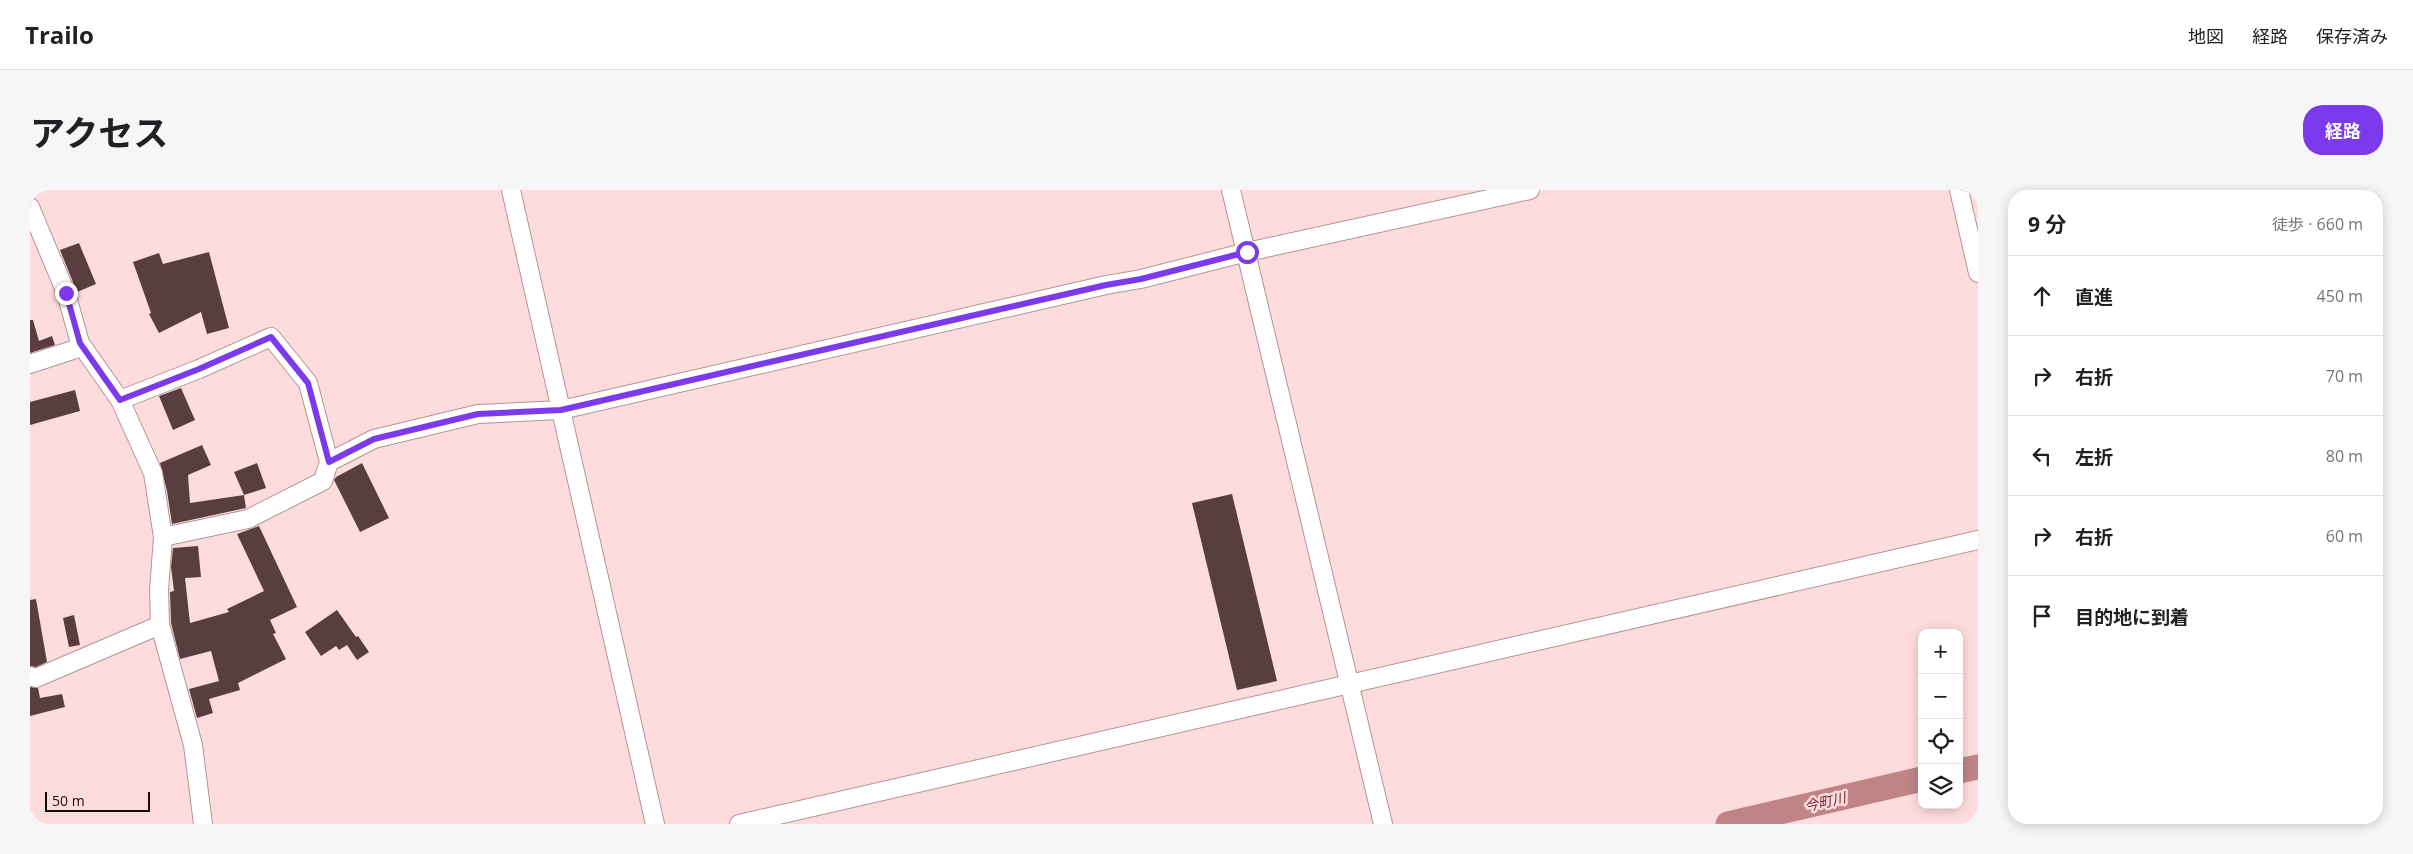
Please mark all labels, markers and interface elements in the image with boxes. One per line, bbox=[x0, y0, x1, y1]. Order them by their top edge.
text: Trailo bbox=[25, 18, 94, 51]
text: 地図 bbox=[2188, 24, 2224, 48]
text: 経路 bbox=[2252, 24, 2288, 48]
text: 保存済み bbox=[2316, 24, 2388, 48]
button: 経路 bbox=[2303, 105, 2383, 155]
text: アクセス bbox=[30, 109, 168, 156]
text: 9 分 bbox=[2028, 210, 2066, 238]
text: 徒歩 · 660 m bbox=[2272, 213, 2363, 235]
route start bbox=[1236, 241, 1259, 264]
route end bbox=[55, 282, 78, 305]
icon: ahead bbox=[2028, 282, 2056, 310]
text: 直進 bbox=[2075, 284, 2113, 310]
text: 450 m bbox=[2317, 285, 2363, 307]
icon: right bbox=[2028, 362, 2056, 390]
text: 右折 bbox=[2075, 364, 2113, 390]
text: 70 m bbox=[2326, 365, 2363, 387]
icon: left bbox=[2028, 442, 2056, 470]
text: 左折 bbox=[2075, 444, 2113, 470]
text: 80 m bbox=[2326, 445, 2363, 467]
icon: right bbox=[2028, 522, 2056, 550]
text: 右折 bbox=[2075, 524, 2113, 550]
text: 60 m bbox=[2326, 525, 2363, 547]
icon: arrive bbox=[2028, 602, 2056, 630]
text: 目的地に到着 bbox=[2075, 604, 2189, 630]
map controls bbox=[1918, 629, 1963, 809]
button: + bbox=[1918, 629, 1963, 674]
button: − bbox=[1918, 674, 1963, 719]
button: locate bbox=[1918, 719, 1963, 764]
button: layers bbox=[1918, 764, 1963, 809]
water label: 今町川 bbox=[1802, 787, 1849, 815]
scale bar bbox=[45, 789, 150, 812]
text: 50 m bbox=[52, 791, 85, 810]

